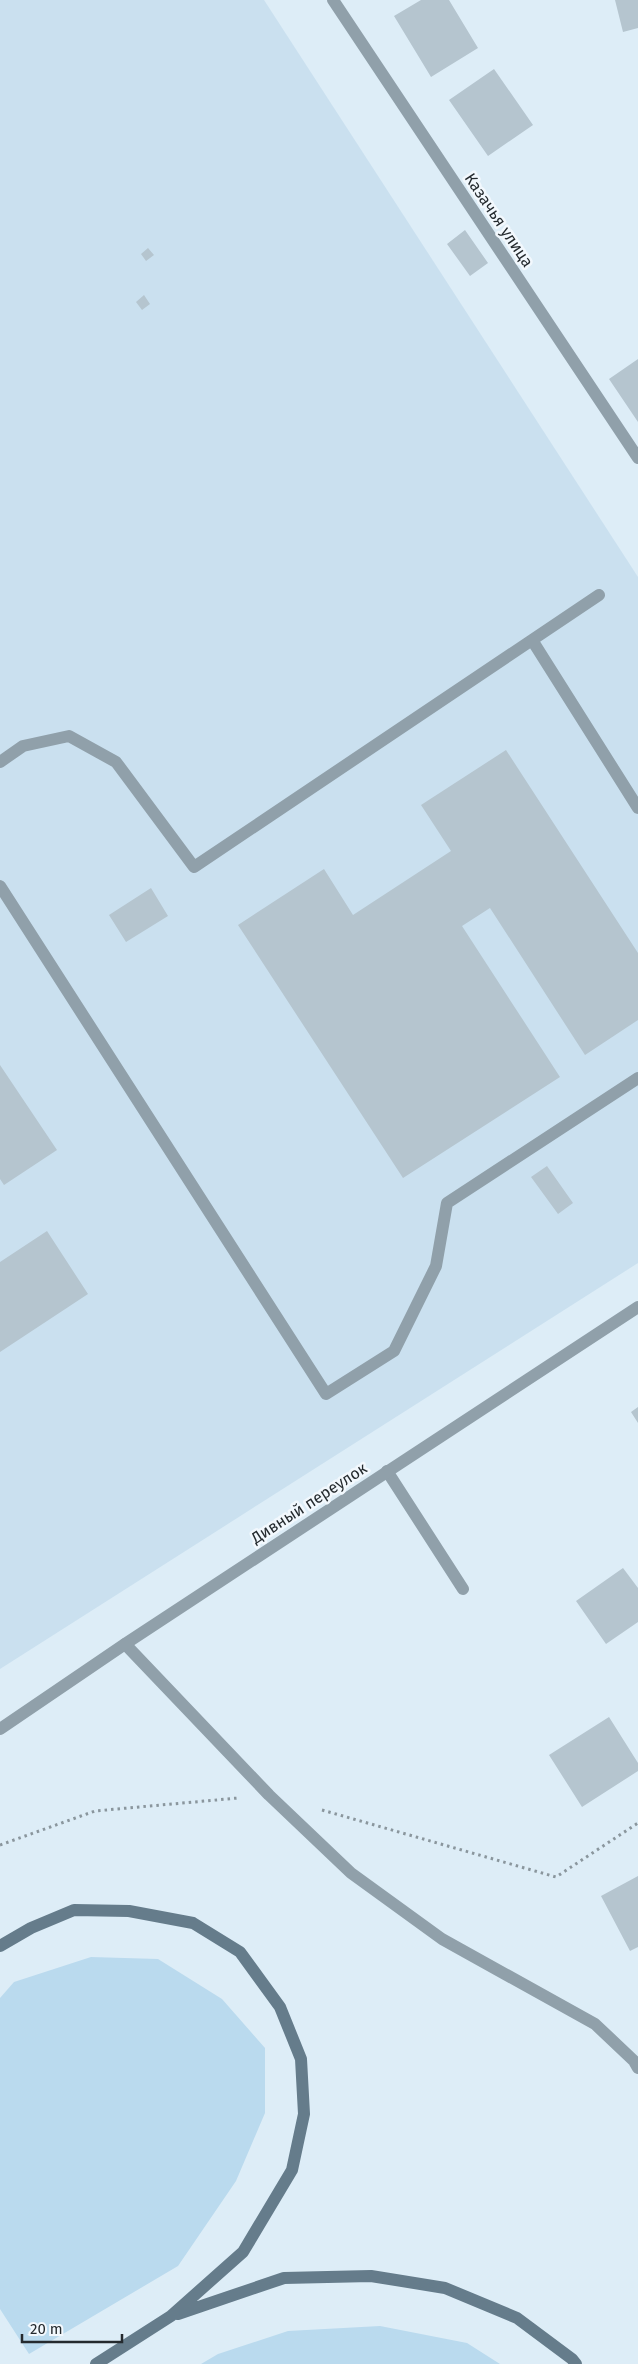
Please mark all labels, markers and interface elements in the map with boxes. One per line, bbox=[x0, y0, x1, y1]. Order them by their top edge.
street label: Казачья улица bbox=[461, 169, 537, 271]
street label: Дивный переулок bbox=[247, 1458, 371, 1548]
scale bar bbox=[22, 2312, 122, 2344]
text: 20 m bbox=[30, 2320, 63, 2338]

